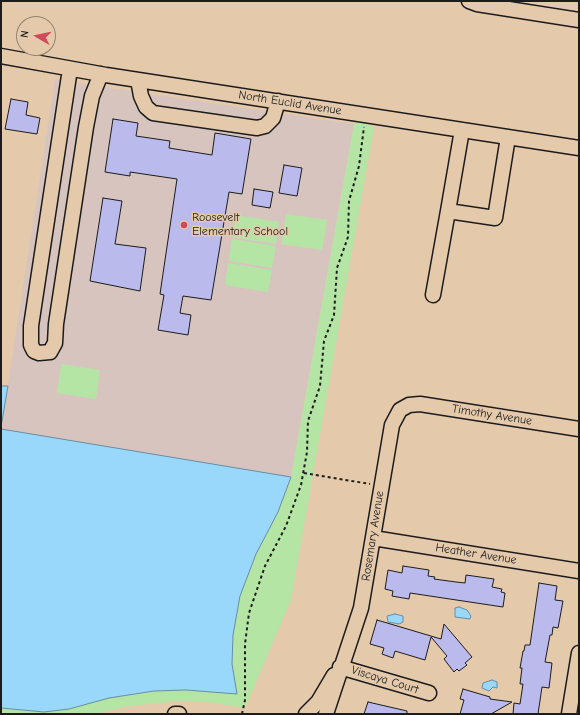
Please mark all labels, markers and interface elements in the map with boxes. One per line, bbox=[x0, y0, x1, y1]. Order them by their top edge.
north arrow bbox=[16, 16, 56, 56]
text: N bbox=[18, 30, 32, 39]
street label: North Euclid Avenue bbox=[237, 88, 343, 118]
place label: Roosevelt Elementary School bbox=[192, 211, 288, 239]
marker: Roosevelt Elementary School bbox=[179, 220, 189, 230]
street label: Timothy Avenue bbox=[451, 402, 533, 428]
street label: Rosemary Avenue bbox=[359, 490, 387, 582]
street label: Heather Avenue bbox=[434, 540, 518, 568]
street label: Viscaya Court bbox=[350, 663, 420, 697]

